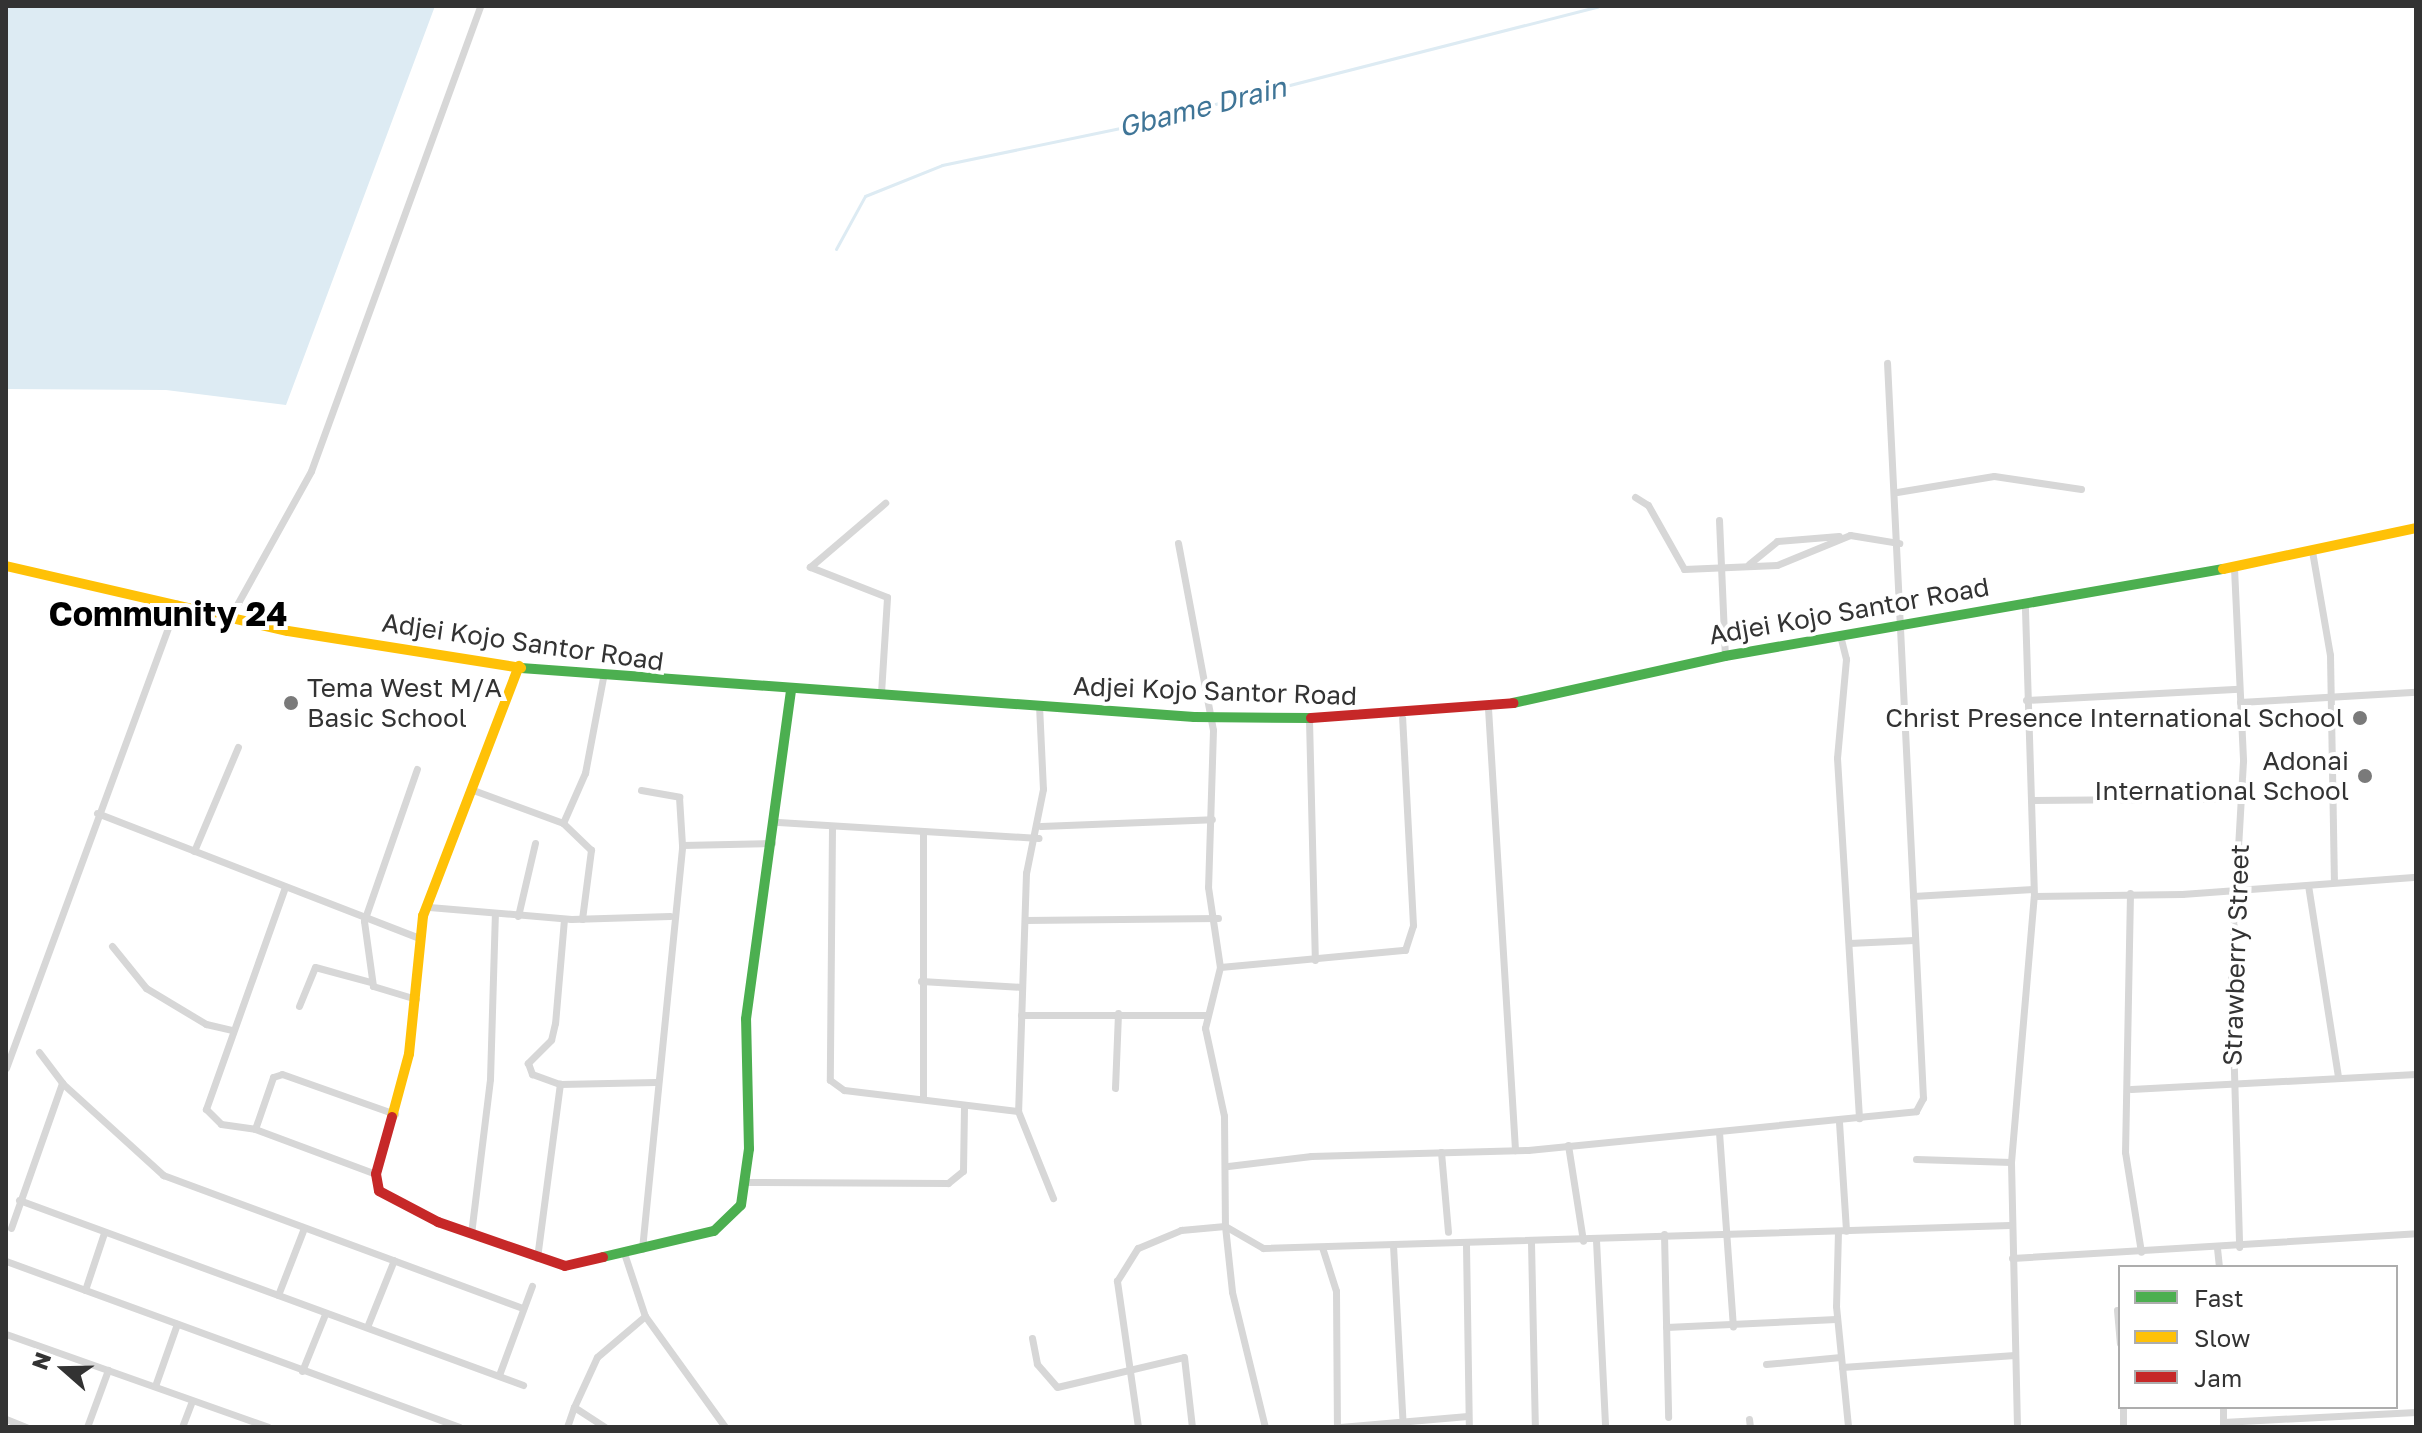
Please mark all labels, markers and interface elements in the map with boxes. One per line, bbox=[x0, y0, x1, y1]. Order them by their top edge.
water label: Gbame Drain bbox=[1115, 70, 1289, 144]
street label: Adjei Kojo Santor Road bbox=[1706, 571, 1992, 651]
district label: Community 24 bbox=[49, 594, 287, 634]
street label: Adjei Kojo Santor Road bbox=[380, 607, 666, 677]
street label: Adjei Kojo Santor Road bbox=[1072, 670, 1358, 712]
place label: Tema West M/A Basic School bbox=[307, 672, 502, 734]
marker: Tema West M/A Basic School bbox=[282, 694, 300, 712]
place label: Christ Presence International School bbox=[1885, 702, 2344, 734]
marker: Christ Presence International School bbox=[2351, 709, 2369, 727]
place label: Adonai International School bbox=[2094, 745, 2349, 806]
marker: Adonai International School bbox=[2356, 767, 2374, 785]
street label: Strawberry Street bbox=[2217, 844, 2255, 1066]
legend bbox=[2118, 1265, 2398, 1409]
text: Fast bbox=[2194, 1283, 2244, 1312]
text: Slow bbox=[2194, 1323, 2250, 1352]
north arrow bbox=[24, 1329, 104, 1409]
text: N bbox=[25, 1348, 57, 1373]
text: Jam bbox=[2194, 1363, 2242, 1392]

